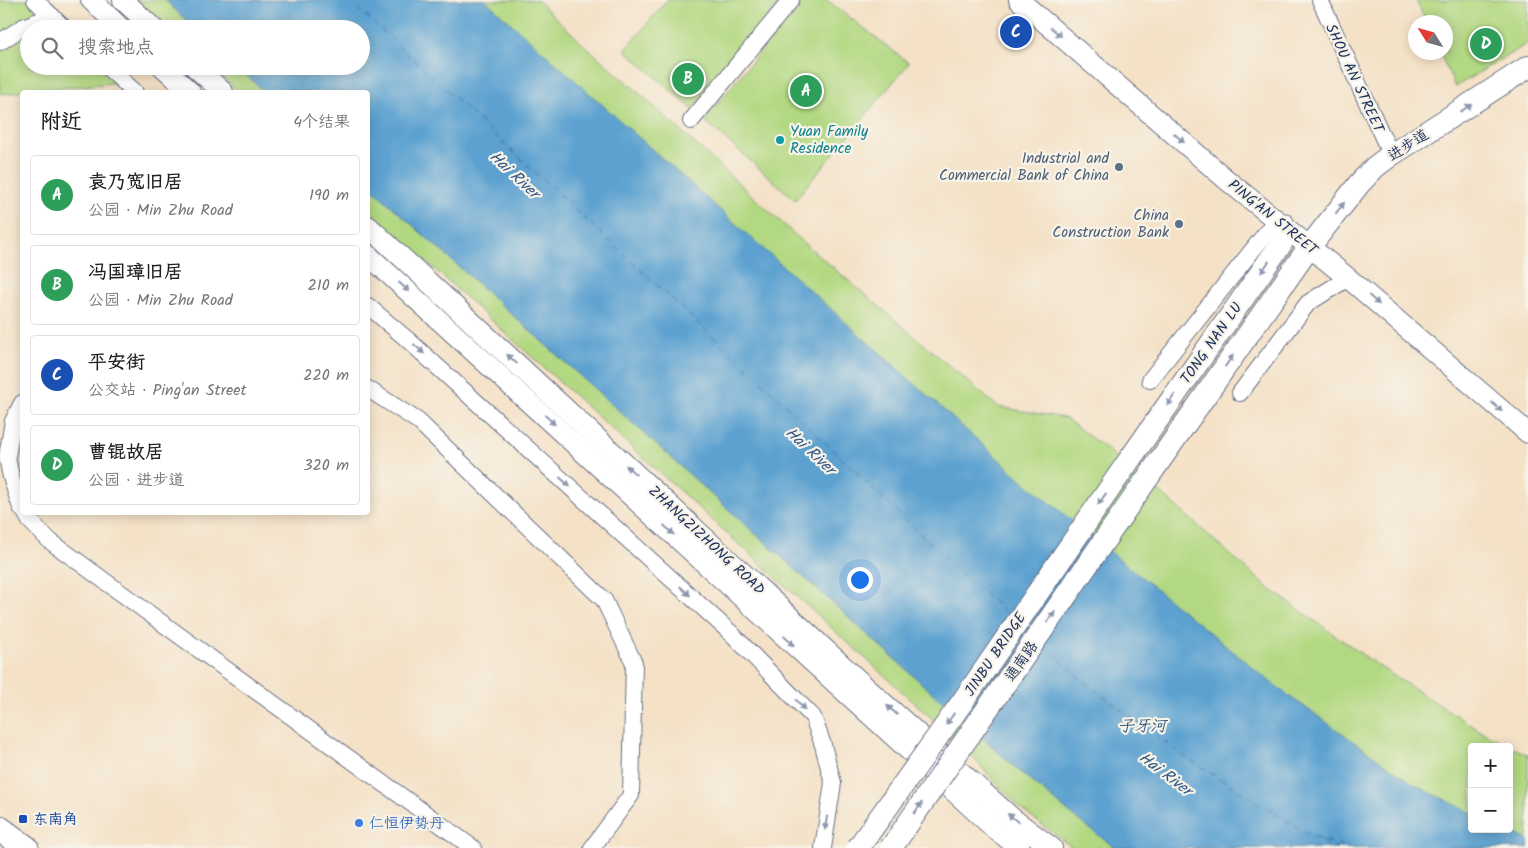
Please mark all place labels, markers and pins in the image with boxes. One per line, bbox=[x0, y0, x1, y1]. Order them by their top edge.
pin: C bbox=[1000, 13, 1032, 51]
pin: D bbox=[1470, 25, 1502, 63]
pin: B bbox=[672, 60, 704, 98]
pin: A bbox=[790, 72, 822, 110]
place label: Yuan Family Residence bbox=[790, 120, 869, 161]
marker: Yuan Family Residence bbox=[774, 134, 786, 146]
place label: Industrial and Commercial Bank of China bbox=[939, 147, 1110, 188]
marker: Industrial and Commercial Bank of China bbox=[1113, 161, 1125, 173]
place label: China Construction Bank bbox=[1052, 204, 1170, 245]
marker: China Construction Bank bbox=[1173, 218, 1185, 230]
place label: 东南角 bbox=[33, 808, 78, 832]
place label: 仁恒伊势丹 bbox=[369, 812, 444, 836]
marker: 东南角 bbox=[17, 813, 29, 825]
marker: 仁恒伊势丹 bbox=[353, 817, 365, 829]

